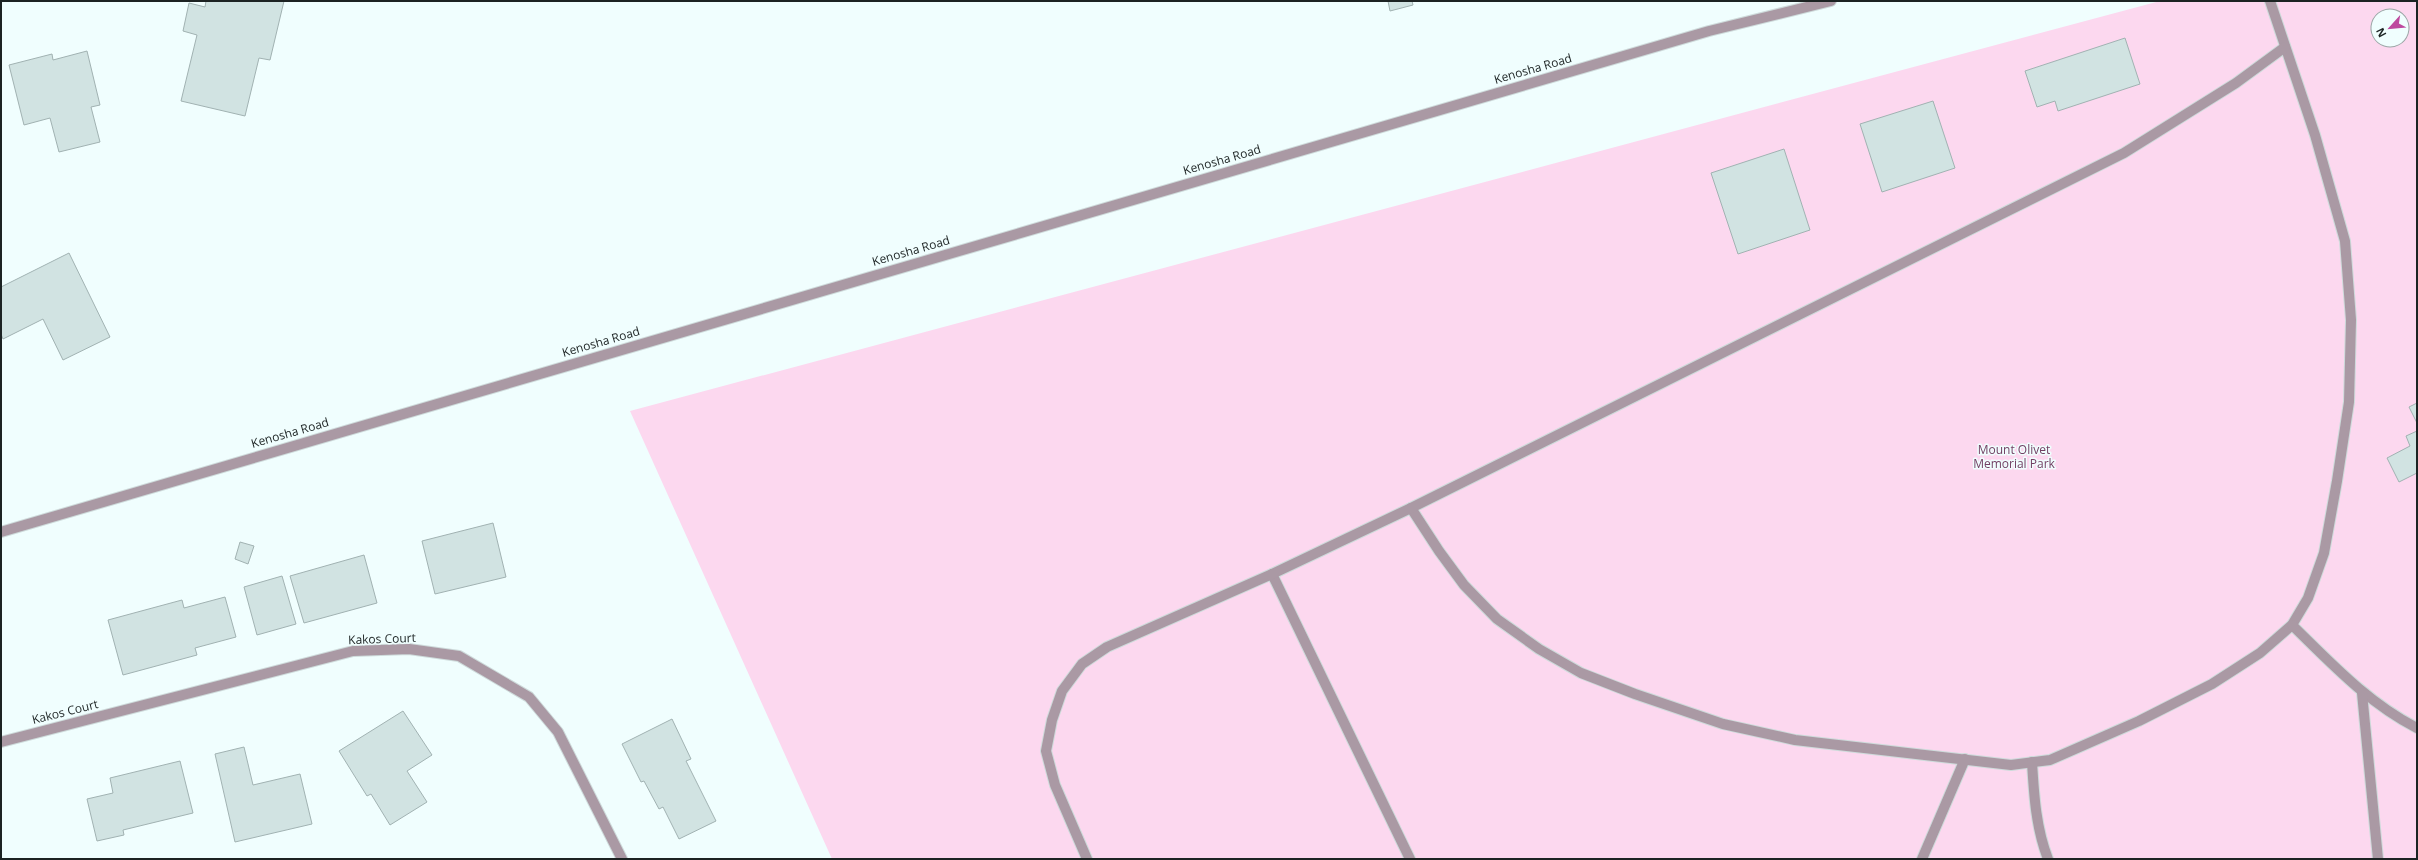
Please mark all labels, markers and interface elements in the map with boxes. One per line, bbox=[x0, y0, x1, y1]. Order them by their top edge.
north arrow bbox=[2370, 8, 2410, 48]
text: N bbox=[2372, 25, 2389, 40]
street label: Kenosha Road bbox=[1492, 49, 1574, 88]
street label: Kenosha Road bbox=[1181, 140, 1263, 179]
street label: Kenosha Road bbox=[870, 231, 952, 270]
street label: Kenosha Road bbox=[560, 322, 642, 361]
street label: Kenosha Road bbox=[249, 413, 331, 452]
park label: Mount Olivet Memorial Park bbox=[1973, 441, 2056, 472]
street label: Kakos Court bbox=[348, 629, 416, 648]
street label: Kakos Court bbox=[30, 695, 100, 728]

